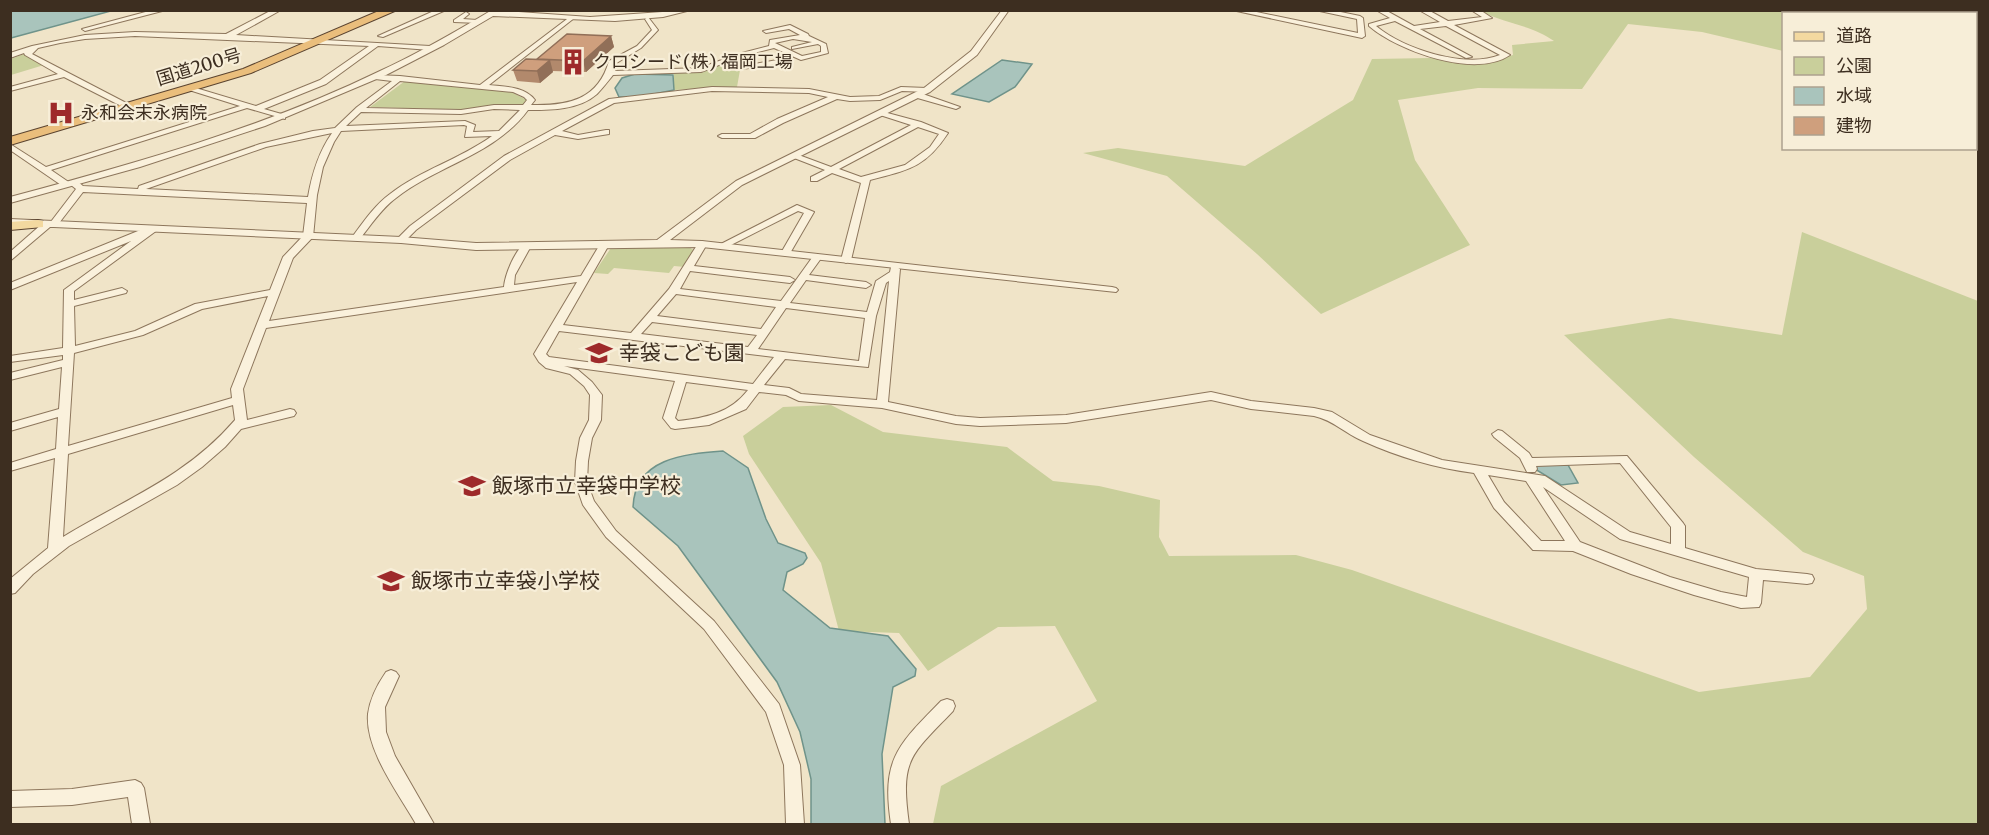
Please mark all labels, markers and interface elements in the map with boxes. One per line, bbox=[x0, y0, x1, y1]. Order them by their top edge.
legend bbox=[1782, 12, 1977, 150]
text: 道路 bbox=[1836, 24, 1872, 47]
street label: 国道200号 bbox=[154, 43, 244, 90]
building icon: クロシード(株) 福岡工場 bbox=[558, 47, 588, 77]
place label: クロシード(株) 福岡工場 bbox=[593, 50, 793, 73]
text: 公園 bbox=[1836, 54, 1872, 77]
text: 水域 bbox=[1836, 84, 1872, 107]
hospital icon: 永和会末永病院 bbox=[46, 98, 76, 128]
place label: 永和会末永病院 bbox=[81, 101, 207, 124]
text: 建物 bbox=[1836, 114, 1872, 137]
school or university icon: 幸袋こども園 bbox=[584, 338, 614, 368]
place label: 幸袋こども園 bbox=[619, 339, 745, 366]
school or university icon: 飯塚市立幸袋中学校 bbox=[457, 471, 487, 501]
place label: 飯塚市立幸袋中学校 bbox=[492, 472, 681, 499]
school or university icon: 飯塚市立幸袋小学校 bbox=[376, 566, 406, 596]
place label: 飯塚市立幸袋小学校 bbox=[411, 567, 600, 594]

